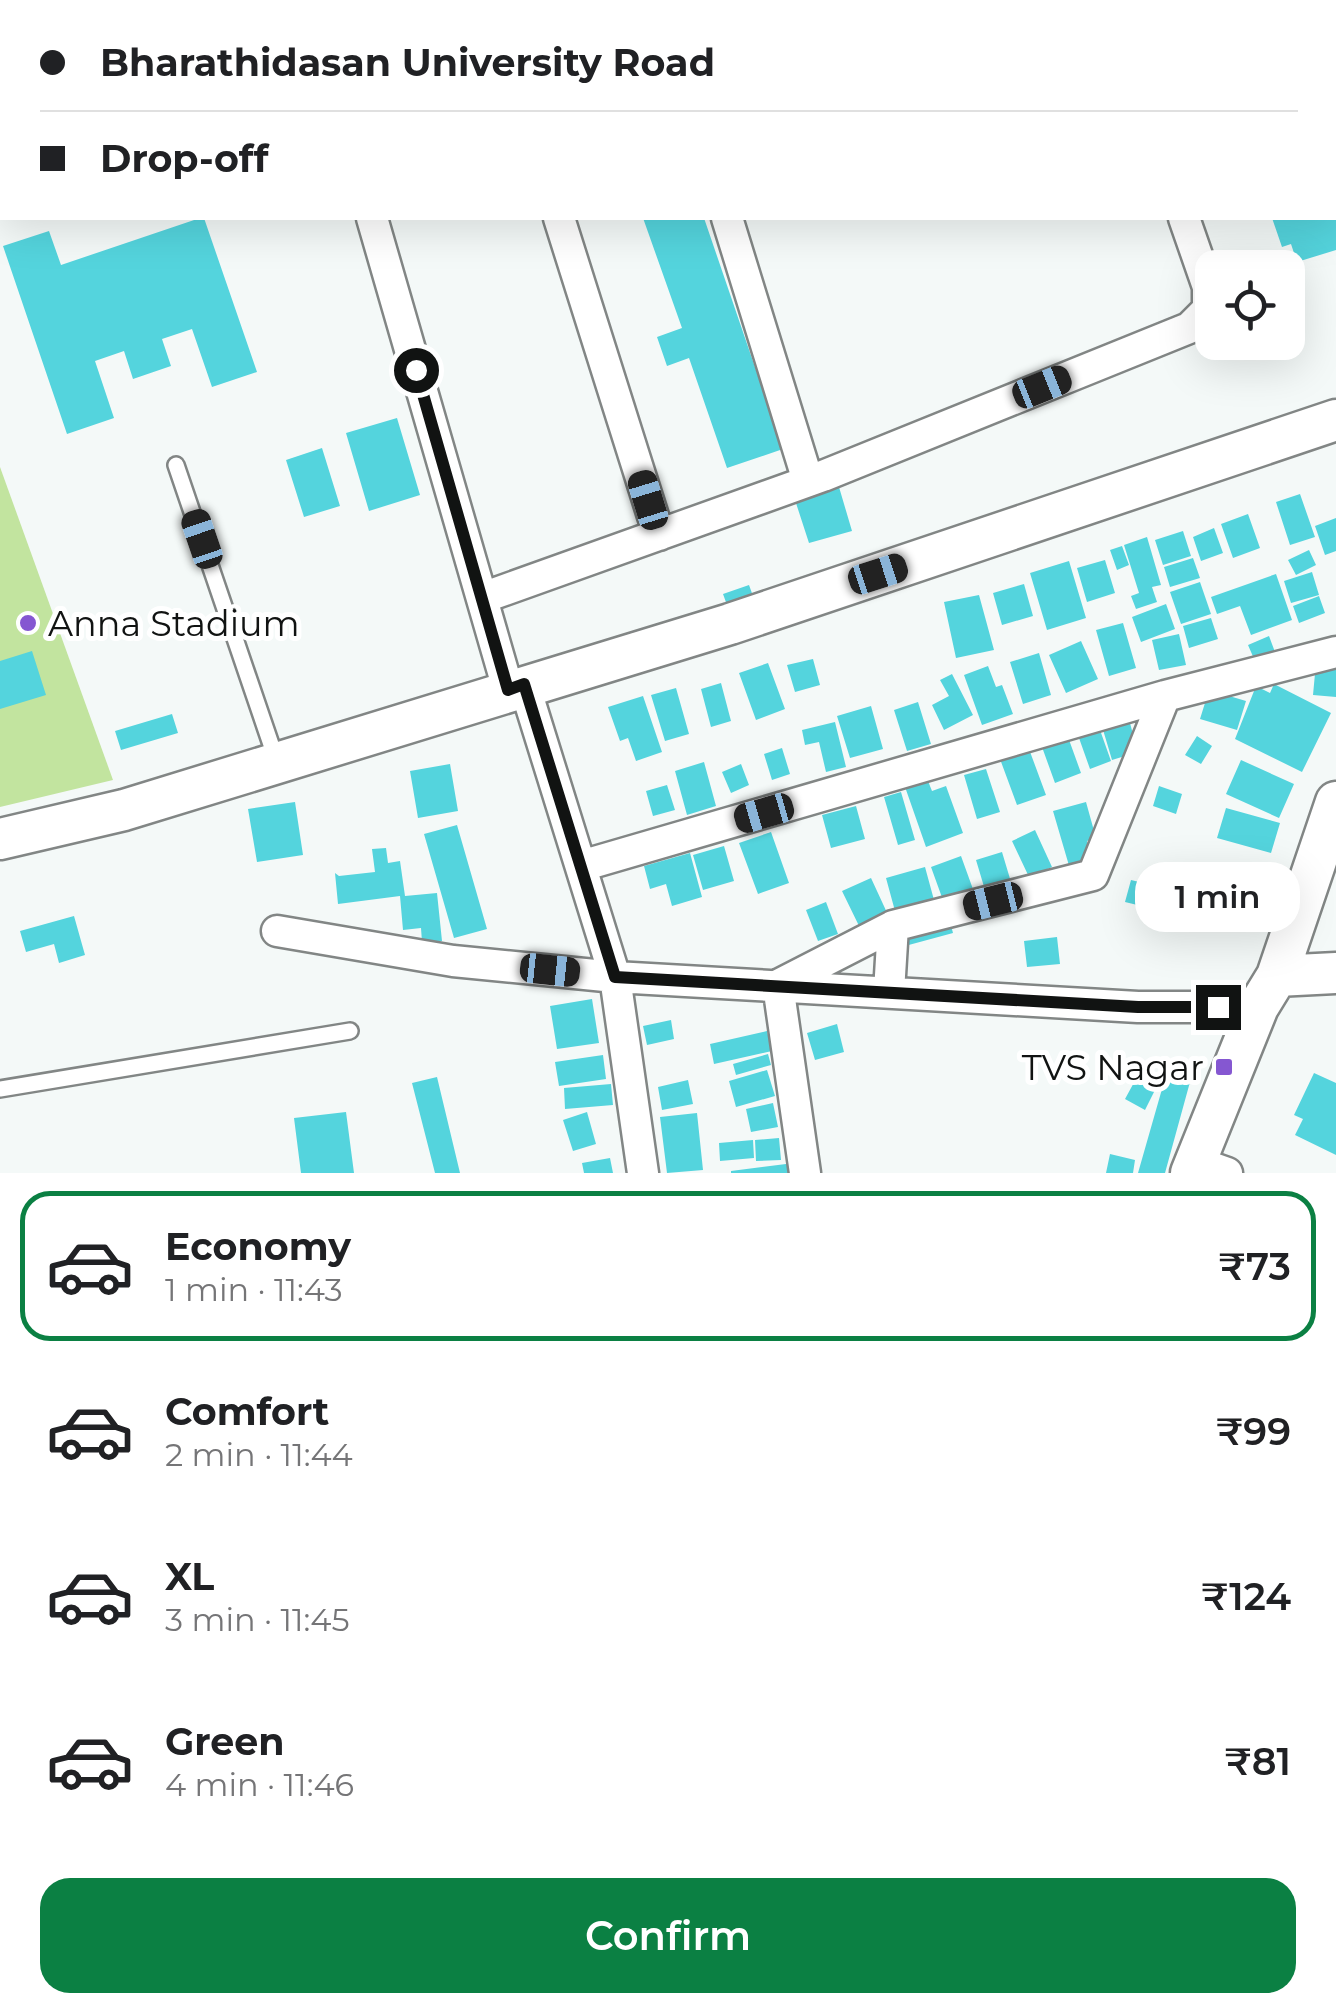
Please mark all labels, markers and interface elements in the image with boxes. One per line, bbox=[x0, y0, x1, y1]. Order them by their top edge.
text: Bharathidasan University Road bbox=[100, 39, 715, 86]
text: Drop-off bbox=[100, 135, 269, 182]
map controls bbox=[1195, 250, 1305, 360]
button: locate bbox=[1195, 250, 1305, 360]
route start bbox=[394, 348, 439, 393]
car bbox=[1009, 362, 1075, 412]
car bbox=[625, 467, 671, 533]
car bbox=[178, 506, 226, 572]
car bbox=[845, 550, 911, 598]
place label: Anna Stadium bbox=[48, 602, 300, 645]
marker: Anna Stadium bbox=[17, 612, 39, 634]
car bbox=[731, 790, 797, 836]
callout: 1 min bbox=[1136, 862, 1300, 932]
text: 1 min bbox=[1175, 877, 1260, 916]
car bbox=[960, 879, 1026, 923]
car bbox=[519, 952, 581, 988]
route end bbox=[1196, 985, 1241, 1030]
place label: TVS Nagar bbox=[1022, 1046, 1204, 1089]
marker: TVS Nagar bbox=[1213, 1056, 1235, 1078]
icon: car bbox=[45, 1221, 135, 1311]
text: Economy bbox=[165, 1223, 351, 1270]
text: ₹73 bbox=[1218, 1243, 1291, 1290]
text: 1 min · 11:43 bbox=[165, 1270, 343, 1309]
icon: car bbox=[45, 1386, 135, 1476]
text: Comfort bbox=[165, 1388, 329, 1435]
text: ₹99 bbox=[1216, 1408, 1291, 1455]
text: 2 min · 11:44 bbox=[165, 1435, 353, 1474]
icon: car bbox=[45, 1551, 135, 1641]
text: XL bbox=[165, 1553, 214, 1600]
text: ₹124 bbox=[1201, 1573, 1291, 1620]
text: 3 min · 11:45 bbox=[165, 1600, 350, 1639]
icon: car bbox=[45, 1716, 135, 1806]
text: Green bbox=[165, 1718, 285, 1765]
text: ₹81 bbox=[1225, 1738, 1291, 1785]
text: 4 min · 11:46 bbox=[165, 1765, 354, 1804]
button: Confirm bbox=[40, 1878, 1296, 1993]

